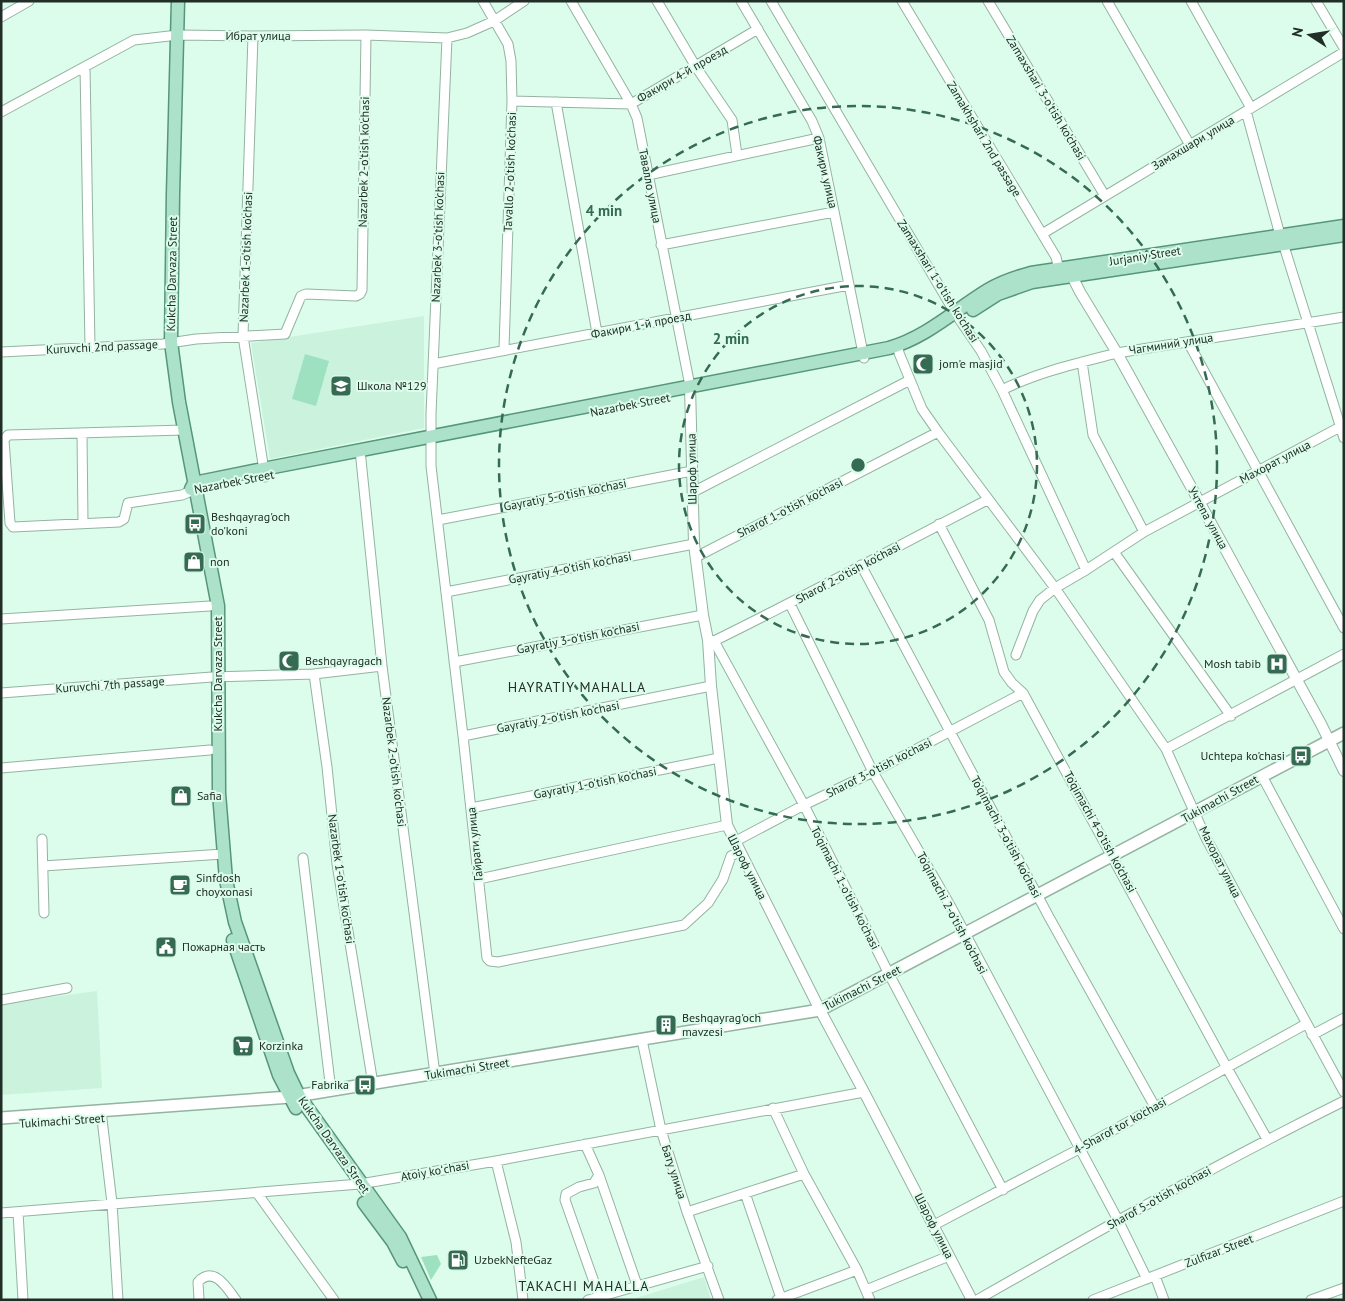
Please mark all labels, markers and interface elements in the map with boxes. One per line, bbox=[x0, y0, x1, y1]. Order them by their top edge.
north arrow bbox=[1285, 10, 1335, 60]
text: N bbox=[1288, 26, 1307, 39]
street label: Ибрат улица bbox=[225, 28, 291, 43]
street label: Zamaxshari 3-o'tish ko'chasi bbox=[1003, 33, 1090, 163]
street label: Факири 4-й проезд bbox=[634, 41, 730, 105]
street label: Zamakhshari 2nd passage bbox=[944, 78, 1025, 199]
street label: Nazarbek 2-o'tish ko'chasi bbox=[355, 96, 372, 228]
street label: Tavallo 2-o'tish ko'chasi bbox=[500, 112, 519, 232]
street label: Замахшари улица bbox=[1149, 112, 1237, 173]
street label: Факири улица bbox=[810, 134, 841, 210]
street label: Тавалло улица bbox=[636, 147, 665, 224]
street label: Nazarbek 3-o'tish ko'chasi bbox=[428, 171, 447, 303]
street label: Nazarbek 1-o'tish ko'chasi bbox=[236, 191, 255, 323]
text: 4 min bbox=[586, 201, 622, 220]
street label: Kukcha Darvaza Street bbox=[163, 216, 180, 332]
street label: Zamaxshari 1-o'tish ko'chasi bbox=[894, 216, 983, 345]
street label: Jurjaniy Street bbox=[1107, 242, 1182, 269]
street label: Факири 1-й проезд bbox=[590, 307, 693, 342]
text: 2 min bbox=[713, 329, 749, 348]
street label: Чагминий улица bbox=[1128, 329, 1214, 358]
street label: Kuruvchi 2nd passage bbox=[46, 336, 158, 357]
mosque icon: jom'e masjid bbox=[911, 352, 935, 376]
place label: jom'e masjid bbox=[939, 356, 1003, 371]
school or university icon: Школа №129 bbox=[329, 374, 353, 398]
place label: Школа №129 bbox=[357, 378, 427, 393]
street label: Nazarbek Street bbox=[589, 389, 671, 420]
street label: Шароф улица bbox=[683, 433, 700, 505]
street label: Махорат улица bbox=[1237, 437, 1313, 487]
centre of rings bbox=[849, 456, 867, 474]
street label: Nazarbek Street bbox=[193, 466, 275, 497]
street label: Sharof 1-o'tish ko'chasi bbox=[734, 474, 845, 541]
street label: Gayratiy 5-o'tish ko'chasi bbox=[502, 475, 628, 514]
street label: Учтепа улица bbox=[1185, 484, 1232, 552]
place label: Beshqayrag'och do'koni bbox=[211, 509, 290, 538]
bus stop icon: Beshqayrag'och do'koni bbox=[183, 512, 207, 536]
street label: Sharof 2-o'tish ko'chasi bbox=[793, 539, 903, 607]
street label: Gayratiy 4-o'tish ko'chasi bbox=[507, 548, 633, 587]
shop icon: non bbox=[182, 550, 206, 574]
place label: non bbox=[210, 554, 230, 569]
street label: Kukcha Darvaza Street bbox=[210, 617, 225, 731]
street label: Gayratiy 3-o'tish ko'chasi bbox=[515, 618, 641, 657]
mosque icon: Beshqayragach bbox=[277, 649, 301, 673]
hospital icon: Mosh tabib bbox=[1265, 652, 1289, 676]
place label: Beshqayragach bbox=[305, 653, 382, 668]
place label: Mosh tabib bbox=[1204, 656, 1261, 671]
street label: Kuruvchi 7th passage bbox=[55, 673, 165, 696]
district label: HAYRATIY MAHALLA bbox=[508, 678, 646, 696]
street label: Nazarbek 2-o'tish ko'chasi bbox=[379, 696, 410, 828]
street label: Gayratiy 2-o'tish ko'chasi bbox=[495, 697, 621, 736]
street label: Sharof 3-o'tish ko'chasi bbox=[823, 734, 934, 801]
bus stop icon: Uchtepa ko'chasi bbox=[1289, 744, 1313, 768]
place label: Uchtepa ko'chasi bbox=[1201, 748, 1285, 763]
street label: Gayratiy 1-o'tish ko'chasi bbox=[532, 763, 658, 802]
street label: To'qimachi 4-o'tish ko'chasi bbox=[1061, 768, 1140, 895]
street label: Tukimachi Street bbox=[1179, 771, 1261, 826]
street label: To'qimachi 3-o'tish ko'chasi bbox=[968, 773, 1045, 901]
shop icon: Safia bbox=[169, 784, 193, 808]
place label: Safia bbox=[197, 788, 222, 803]
street label: Гайрати улица bbox=[463, 806, 486, 882]
street label: Nazarbek 1-o'tish ko'chasi bbox=[325, 813, 358, 945]
street label: Махорат улица bbox=[1196, 823, 1245, 900]
street label: To'qimachi 1-o'tish ko'chasi bbox=[808, 824, 883, 952]
street label: Шароф улица bbox=[725, 832, 770, 902]
street label: To'qimachi 2-o'tish ko'chasi bbox=[914, 849, 991, 977]
place label: Sinfdosh choyxonasi bbox=[196, 870, 253, 899]
cafe icon: Sinfdosh choyxonasi bbox=[168, 873, 192, 897]
public building icon: Пожарная часть bbox=[154, 935, 178, 959]
place label: Пожарная часть bbox=[182, 939, 266, 954]
street label: Tukimachi Street bbox=[820, 961, 903, 1014]
place label: Beshqayrag'och mavzesi bbox=[682, 1010, 761, 1039]
building icon: Beshqayrag'och mavzesi bbox=[654, 1013, 678, 1037]
supermarket icon: Korzinka bbox=[231, 1034, 255, 1058]
place label: Korzinka bbox=[259, 1038, 303, 1053]
street label: Tukimachi Street bbox=[423, 1054, 510, 1083]
bus stop icon: Fabrika bbox=[353, 1073, 377, 1097]
place label: Fabrika bbox=[311, 1077, 349, 1092]
street label: Kukcha Darvaza Street bbox=[295, 1093, 374, 1196]
street label: 4-Sharof tor ko'chasi bbox=[1071, 1094, 1169, 1157]
street label: Tukimachi Street bbox=[19, 1110, 105, 1131]
street label: Бату улица bbox=[659, 1143, 690, 1201]
street label: Atoiy koʻchasi bbox=[399, 1157, 471, 1184]
street label: Sharof 5-o'tish ko'chasi bbox=[1104, 1163, 1213, 1232]
street label: Шароф улица bbox=[912, 1191, 957, 1261]
street label: Zulfizar Street bbox=[1183, 1231, 1255, 1270]
fuel station icon: UzbekNefteGaz bbox=[446, 1248, 470, 1272]
place label: UzbekNefteGaz bbox=[474, 1252, 552, 1267]
district label: TAKACHI MAHALLA bbox=[519, 1277, 649, 1295]

